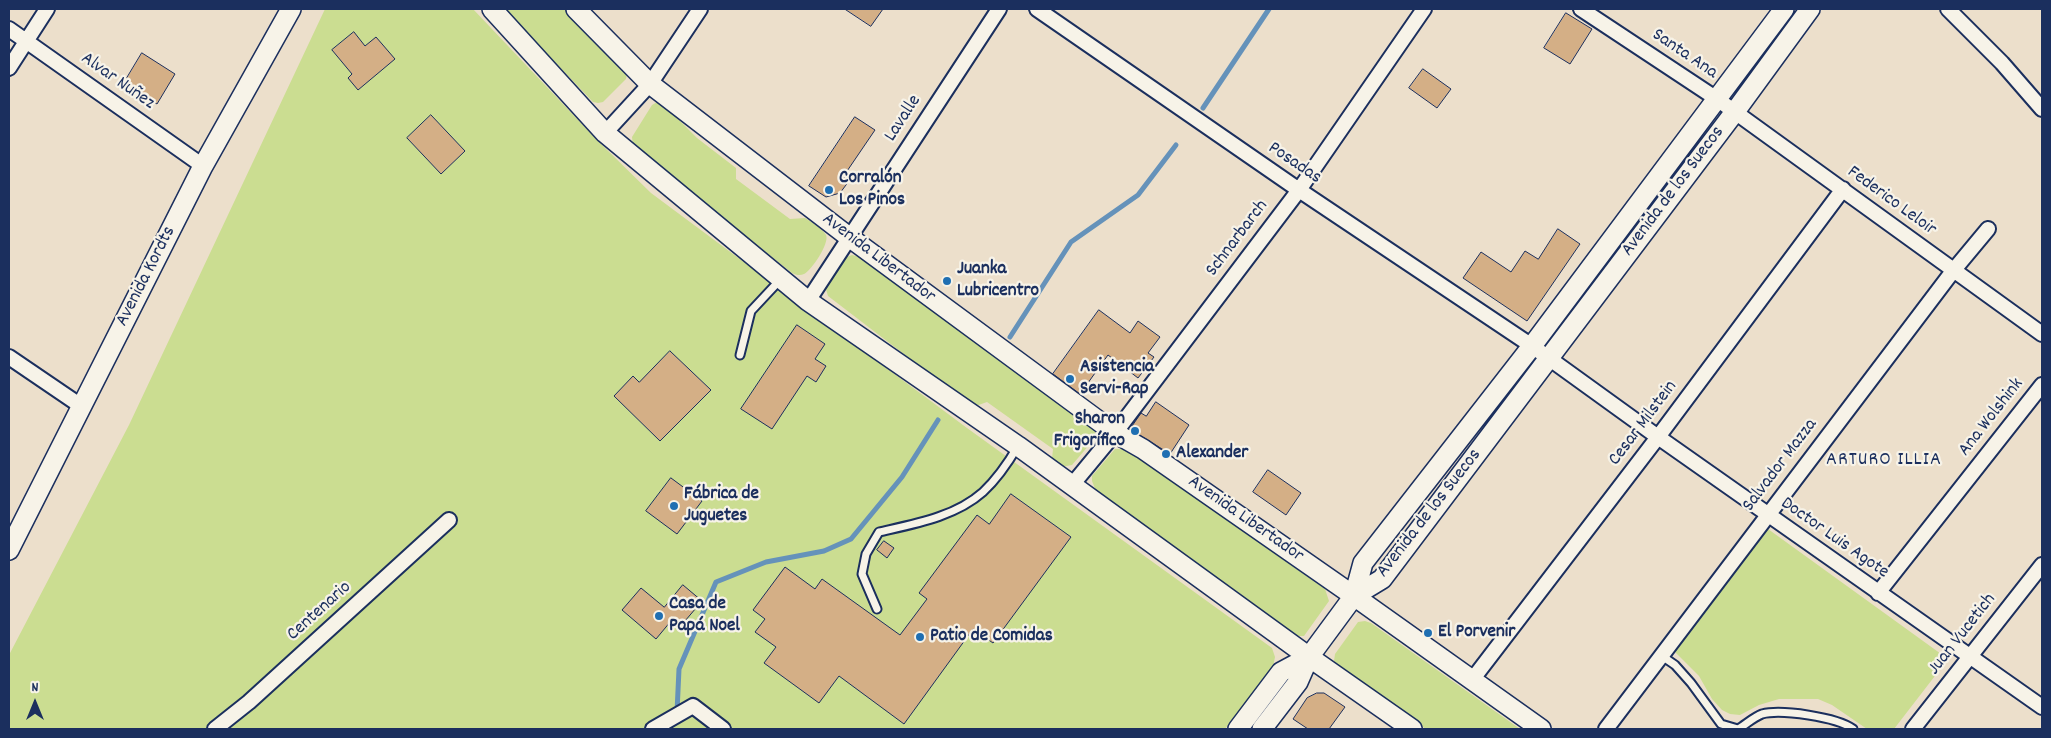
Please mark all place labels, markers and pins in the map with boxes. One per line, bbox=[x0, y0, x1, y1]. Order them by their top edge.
place label: Corralón Los Pinos bbox=[839, 168, 905, 212]
marker: Corralón Los Pinos bbox=[823, 184, 835, 196]
place label: Juanka Lubricentro bbox=[957, 259, 1039, 303]
marker: Juanka Lubricentro bbox=[941, 275, 953, 287]
place label: Asistencia Servi-Rap bbox=[1080, 357, 1154, 401]
marker: Asistencia Servi-Rap bbox=[1064, 373, 1076, 385]
place label: Sharon Frigorífico bbox=[1054, 409, 1125, 453]
marker: Sharon Frigorífico bbox=[1129, 425, 1141, 437]
place label: Alexander bbox=[1176, 443, 1248, 465]
marker: Alexander bbox=[1160, 448, 1172, 460]
place label: Fábrica de Juguetes bbox=[684, 484, 759, 528]
marker: Fábrica de Juguetes bbox=[668, 500, 680, 512]
place label: Casa de Papá Noel bbox=[669, 594, 740, 638]
marker: Casa de Papá Noel bbox=[653, 610, 665, 622]
place label: El Porvenir bbox=[1438, 622, 1515, 644]
place label: Patio de Comidas bbox=[930, 626, 1053, 648]
marker: El Porvenir bbox=[1422, 627, 1434, 639]
marker: Patio de Comidas bbox=[914, 631, 926, 643]

